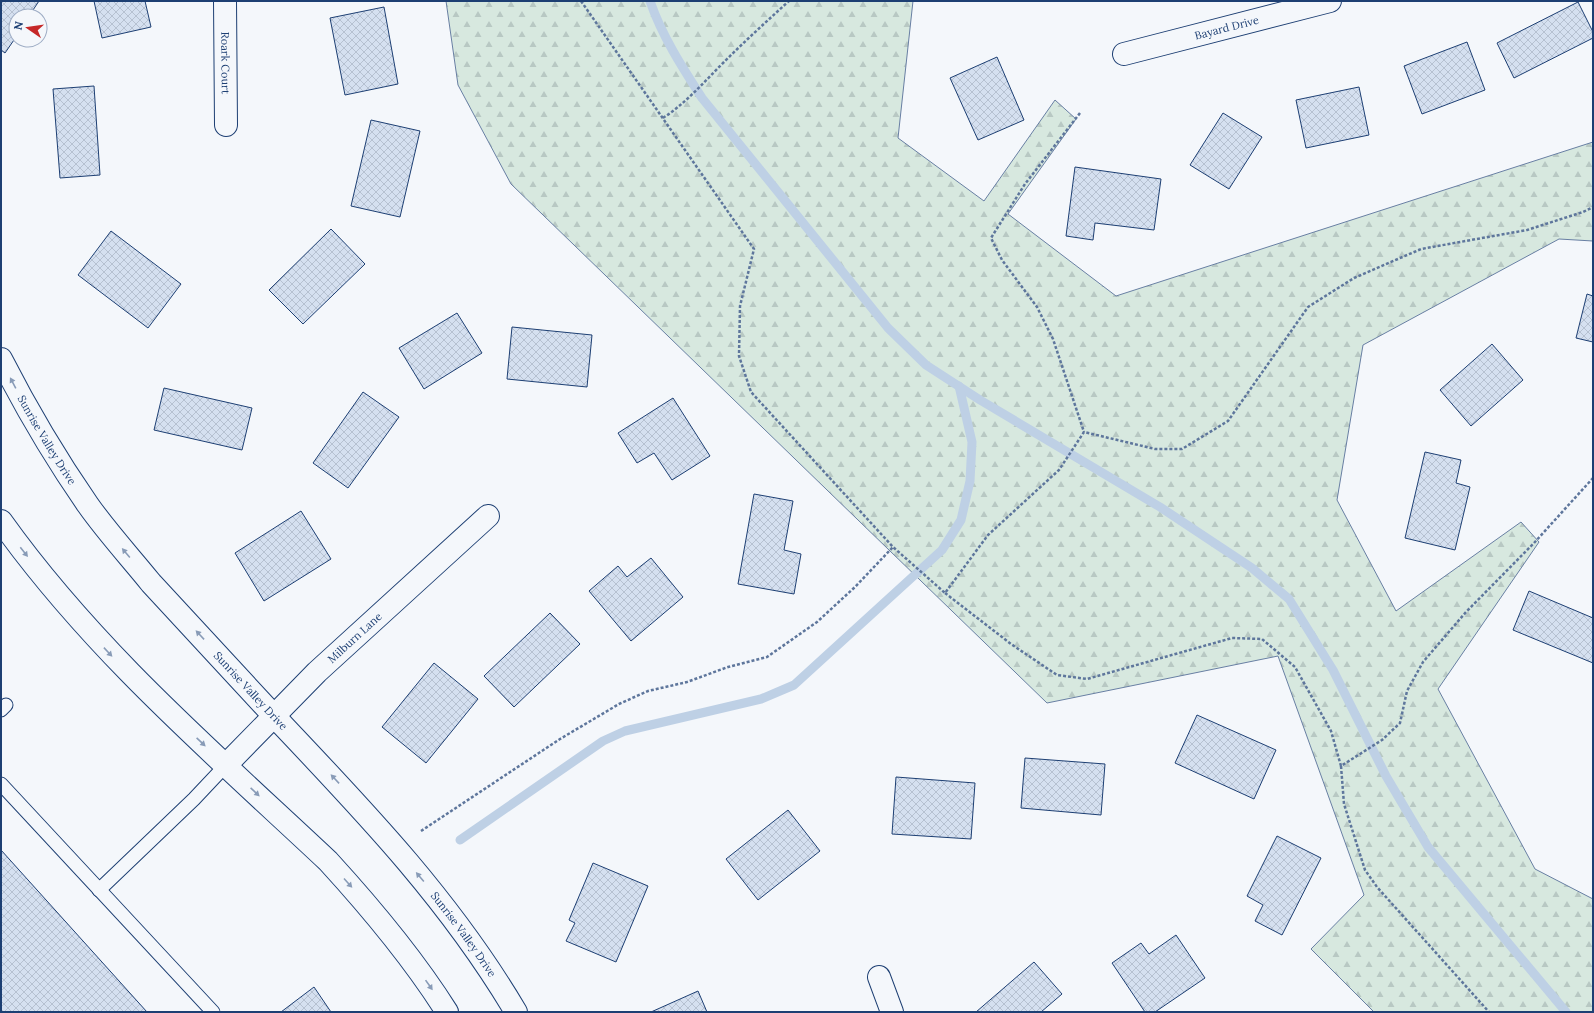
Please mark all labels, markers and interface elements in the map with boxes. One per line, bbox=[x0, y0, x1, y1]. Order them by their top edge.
north arrow bbox=[8, 8, 48, 48]
street label: Bayard Drive bbox=[1193, 13, 1260, 43]
text: N bbox=[10, 20, 26, 31]
street label: Roark Court bbox=[218, 32, 233, 95]
one-way arrow bbox=[10, 377, 16, 388]
street label: Sunrise Valley Drive bbox=[15, 393, 79, 487]
one-way arrow bbox=[20, 547, 28, 558]
one-way arrow bbox=[122, 547, 130, 558]
street label: Milburn Lane bbox=[325, 609, 385, 666]
one-way arrow bbox=[195, 630, 205, 640]
one-way arrow bbox=[103, 647, 113, 657]
street label: Sunrise Valley Drive bbox=[211, 648, 291, 733]
one-way arrow bbox=[197, 737, 206, 746]
one-way arrow bbox=[330, 774, 340, 784]
one-way arrow bbox=[250, 787, 260, 797]
one-way arrow bbox=[416, 871, 425, 882]
one-way arrow bbox=[343, 878, 353, 888]
street label: Sunrise Valley Drive bbox=[428, 889, 499, 980]
one-way arrow bbox=[425, 979, 433, 990]

